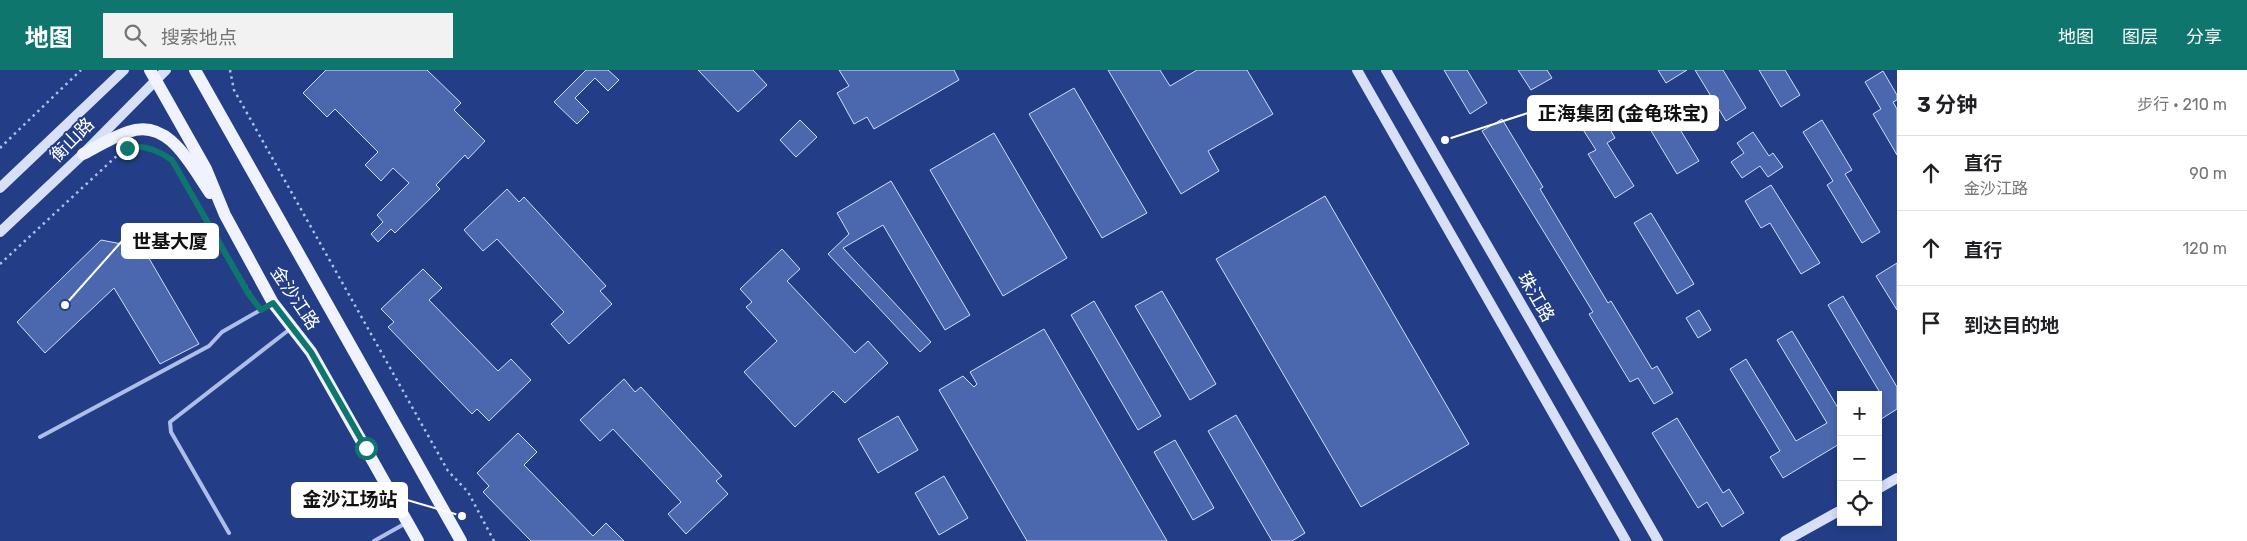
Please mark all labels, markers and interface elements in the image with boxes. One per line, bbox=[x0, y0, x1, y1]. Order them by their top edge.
search box bbox=[103, 13, 453, 58]
icon: search bbox=[121, 21, 149, 49]
text: 地图 bbox=[25, 24, 73, 52]
text: 搜索地点 bbox=[161, 26, 237, 49]
text: 地图 bbox=[2058, 26, 2094, 48]
text: 图层 bbox=[2122, 26, 2158, 48]
text: 分享 bbox=[2186, 26, 2222, 48]
text: 3 分钟 bbox=[1917, 92, 1977, 117]
text: 步行 · 210 m bbox=[2137, 95, 2227, 114]
callout: 正海集团 (金龟珠宝) bbox=[1528, 96, 1718, 130]
text: 正海集团 (金龟珠宝) bbox=[1538, 102, 1708, 125]
street label: 衡山路 bbox=[45, 113, 99, 167]
route end bbox=[116, 137, 139, 160]
text: 直行 bbox=[1964, 152, 2002, 175]
icon: ahead bbox=[1917, 159, 1945, 187]
text: 90 m bbox=[2189, 164, 2227, 183]
text: 金沙江路 bbox=[1964, 179, 2028, 198]
callout: 世基大厦 bbox=[122, 224, 218, 258]
text: 世基大厦 bbox=[132, 230, 208, 253]
icon: ahead bbox=[1917, 234, 1945, 262]
text: 直行 bbox=[1964, 239, 2002, 262]
text: 120 m bbox=[2182, 239, 2227, 258]
street label: 金沙江路 bbox=[266, 262, 324, 334]
street label: 珠江路 bbox=[1513, 268, 1559, 326]
icon: arrive bbox=[1917, 309, 1945, 337]
text: 到达目的地 bbox=[1964, 314, 2059, 337]
map controls bbox=[1837, 391, 1882, 526]
button: + bbox=[1837, 391, 1882, 436]
button: − bbox=[1837, 436, 1882, 481]
route start bbox=[355, 437, 378, 460]
button: locate bbox=[1837, 481, 1882, 526]
callout: 金沙江场站 bbox=[292, 483, 407, 517]
text: 金沙江场站 bbox=[302, 488, 398, 511]

